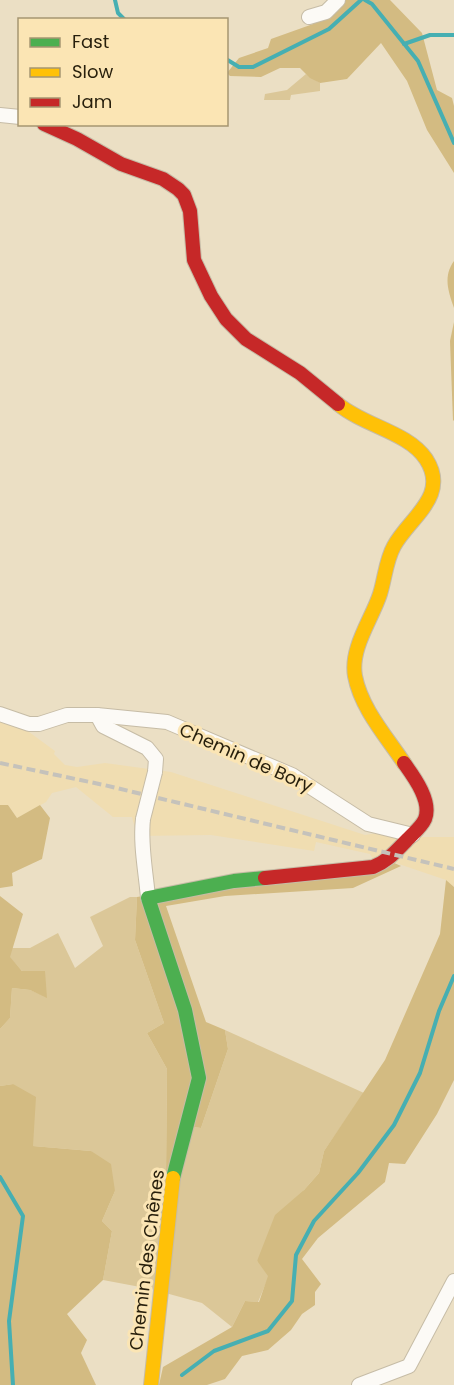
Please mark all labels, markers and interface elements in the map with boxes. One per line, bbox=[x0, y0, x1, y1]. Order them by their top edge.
legend bbox=[18, 18, 228, 126]
text: Fast bbox=[72, 29, 109, 54]
text: Slow bbox=[72, 59, 114, 84]
text: Jam bbox=[72, 89, 112, 114]
street label: Chemin de Bory bbox=[176, 717, 317, 798]
street label: Chemin des Chênes bbox=[123, 1168, 170, 1352]

